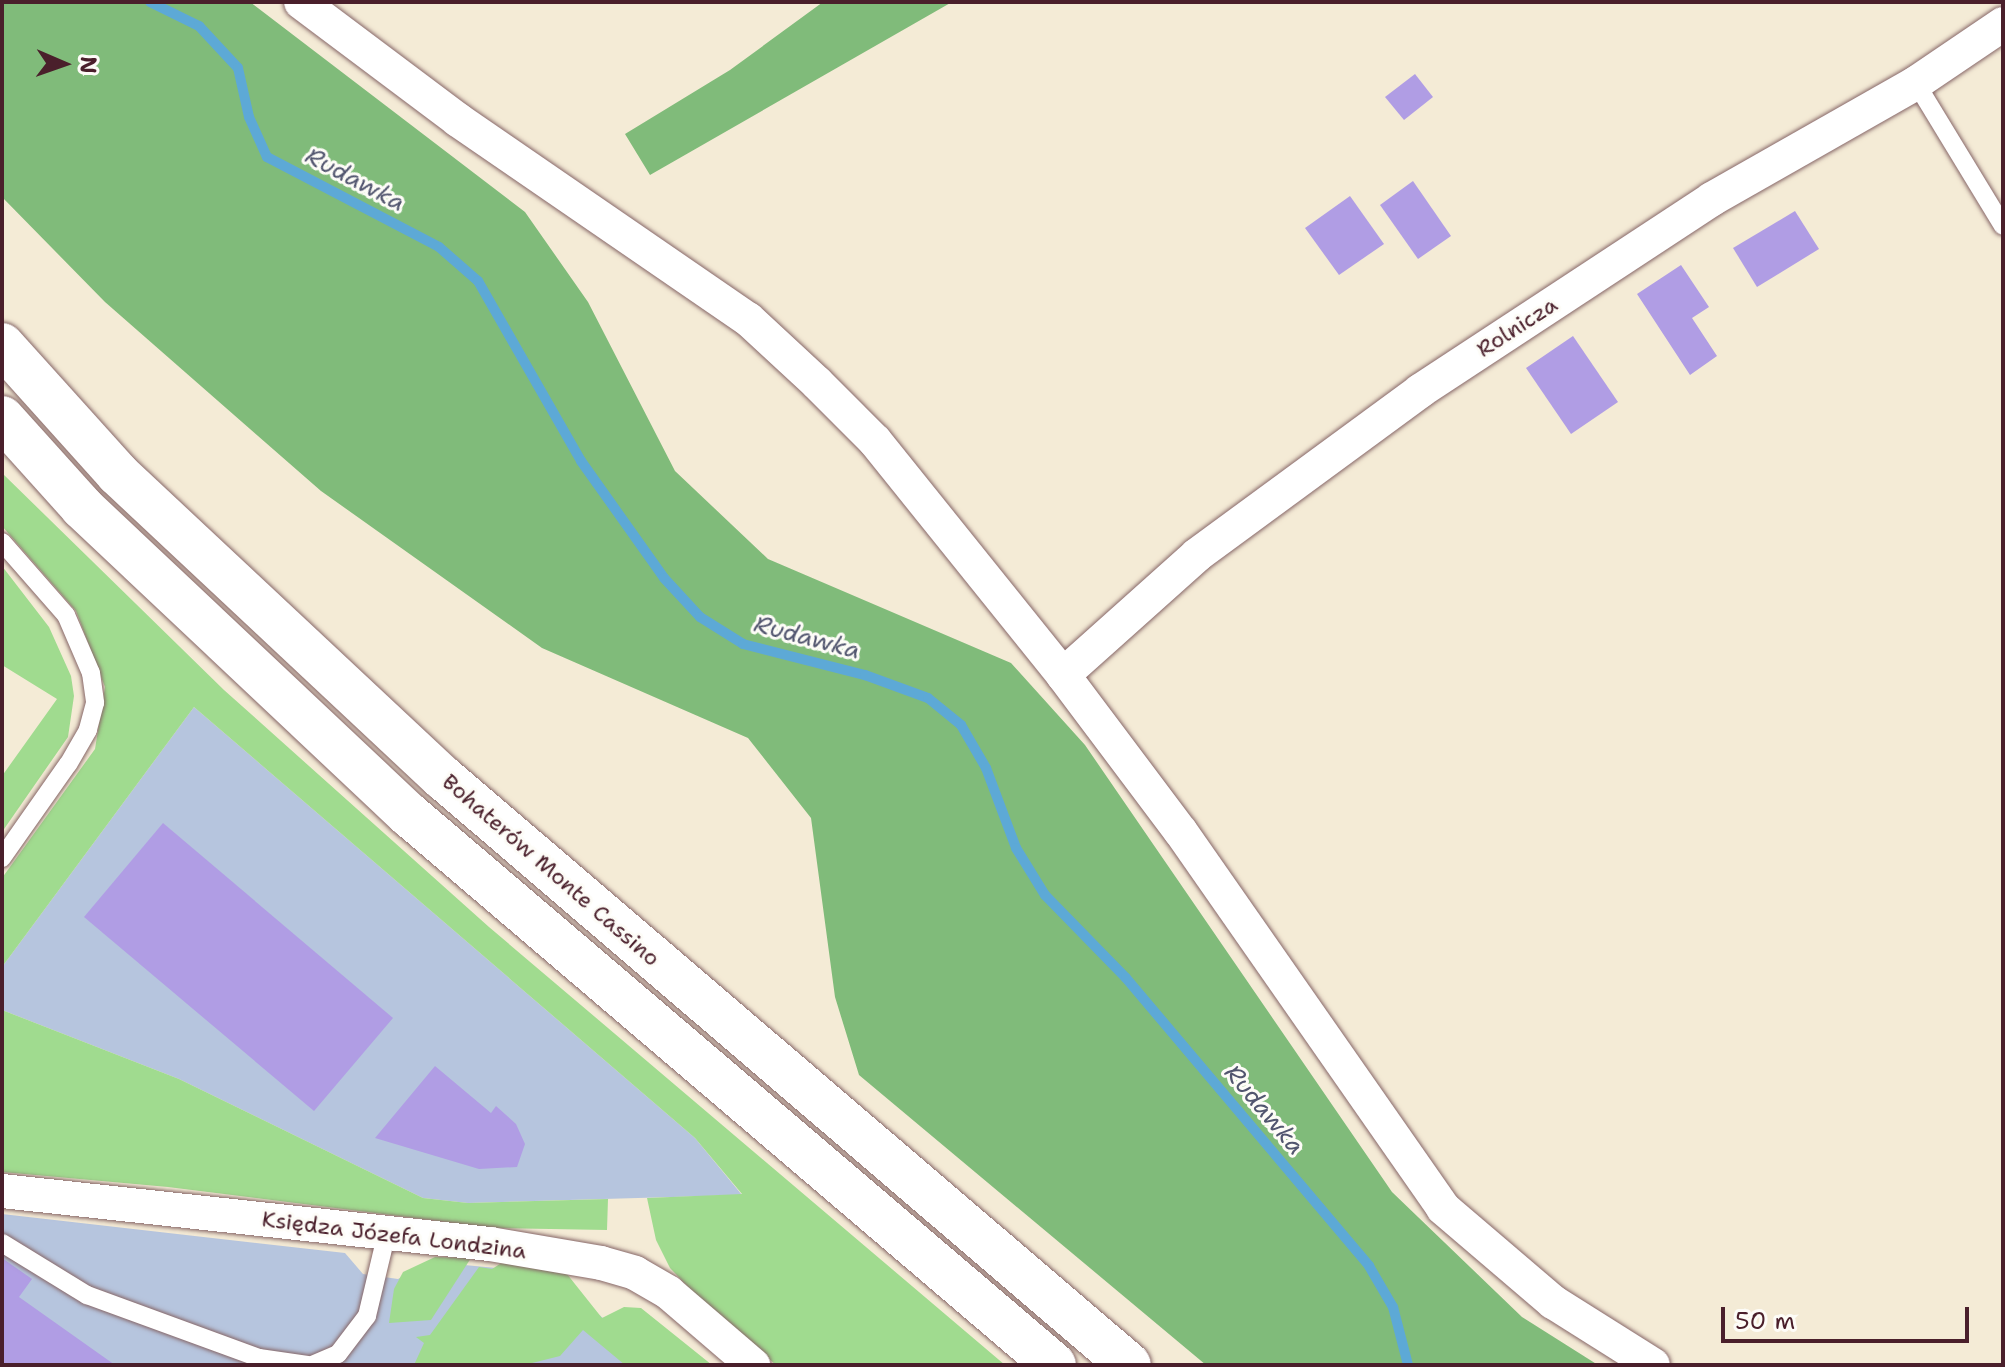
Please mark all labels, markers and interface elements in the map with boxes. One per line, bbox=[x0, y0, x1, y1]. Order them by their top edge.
north arrow bbox=[24, 24, 104, 104]
text: N bbox=[74, 56, 103, 74]
water label: Rudawka bbox=[300, 142, 410, 218]
street label: Rolnicza bbox=[1472, 291, 1562, 363]
water label: Rudawka bbox=[751, 610, 863, 666]
street label: Bohaterów Monte Cassino bbox=[437, 768, 665, 972]
water label: Rudawka bbox=[1218, 1059, 1310, 1161]
street label: Księdza Józefa Londzina bbox=[260, 1206, 528, 1264]
scale bar bbox=[1725, 1291, 1973, 1341]
text: 50 m bbox=[1735, 1305, 1795, 1337]

